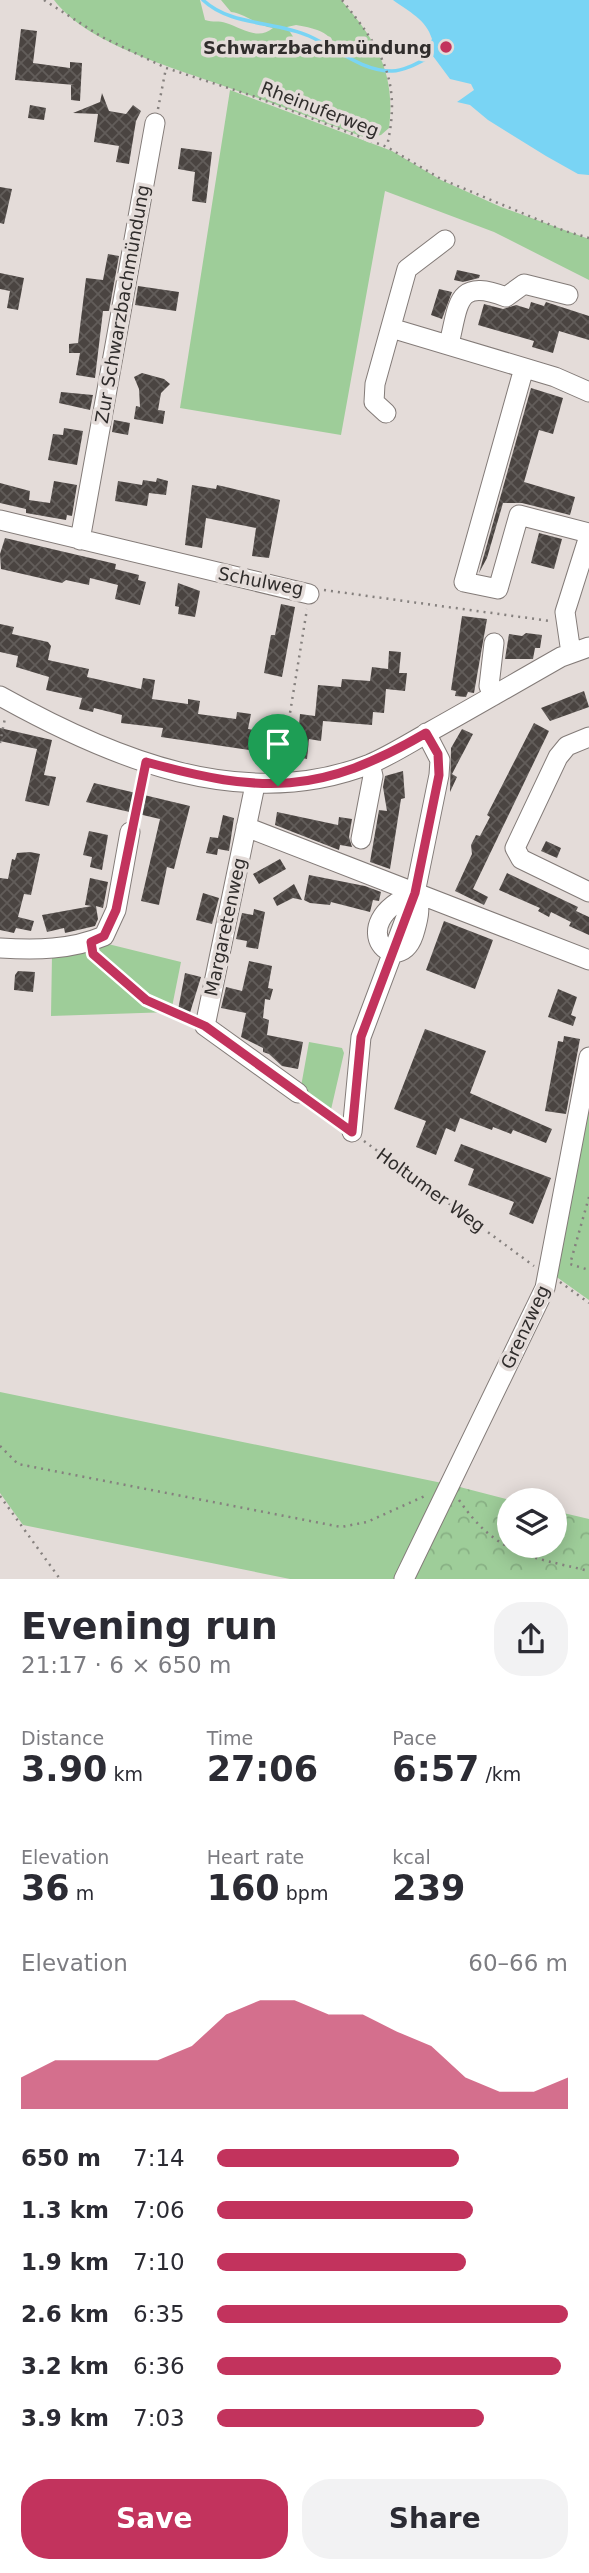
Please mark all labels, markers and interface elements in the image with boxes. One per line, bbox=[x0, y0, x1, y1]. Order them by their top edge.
place label: Schwarzbachmündung bbox=[203, 37, 432, 58]
marker: Schwarzbachmündung bbox=[438, 39, 454, 55]
street label: Rheinuferweg bbox=[258, 77, 382, 141]
street label: Zur Schwarzbachmündung bbox=[91, 183, 153, 425]
street label: Schulweg bbox=[217, 562, 305, 600]
pin bbox=[248, 714, 308, 786]
icon: arrive bbox=[259, 725, 297, 763]
street label: Margaretenweg bbox=[200, 856, 250, 998]
street label: Holtumer Weg bbox=[373, 1144, 489, 1236]
street label: Grenzweg bbox=[496, 1282, 554, 1372]
map controls bbox=[497, 1488, 567, 1558]
button: layers bbox=[497, 1488, 567, 1558]
button: share bbox=[494, 1602, 568, 1676]
text: Evening run bbox=[21, 1604, 278, 1648]
text: 21:17 · 6 × 650 m bbox=[21, 1652, 231, 1678]
text: Distance bbox=[21, 1727, 104, 1749]
text: Time bbox=[207, 1727, 253, 1749]
text: Pace bbox=[392, 1727, 437, 1749]
text: 3.90 bbox=[21, 1749, 107, 1789]
text: 27:06 bbox=[207, 1749, 318, 1789]
text: 6:57 bbox=[392, 1749, 479, 1789]
text: km bbox=[107, 1763, 143, 1785]
text: /km bbox=[479, 1763, 521, 1785]
text: Elevation bbox=[21, 1846, 109, 1868]
text: Heart rate bbox=[207, 1846, 304, 1868]
text: kcal bbox=[392, 1846, 431, 1868]
text: 36 bbox=[21, 1868, 70, 1908]
text: 160 bbox=[207, 1868, 280, 1908]
text: 239 bbox=[392, 1868, 465, 1908]
text: m bbox=[70, 1882, 94, 1904]
text: bpm bbox=[280, 1882, 328, 1904]
text: Elevation bbox=[21, 1950, 128, 1976]
text: 60–66 m bbox=[468, 1950, 568, 1976]
text: 650 m bbox=[21, 2145, 101, 2171]
text: 7:14 bbox=[133, 2145, 185, 2171]
text: 1.3 km bbox=[21, 2197, 109, 2223]
text: 7:06 bbox=[133, 2197, 185, 2223]
text: 1.9 km bbox=[21, 2249, 109, 2275]
text: 7:10 bbox=[133, 2249, 185, 2275]
text: 2.6 km bbox=[21, 2301, 109, 2327]
text: 6:35 bbox=[133, 2301, 185, 2327]
text: 3.2 km bbox=[21, 2353, 109, 2379]
text: 6:36 bbox=[133, 2353, 185, 2379]
text: 3.9 km bbox=[21, 2405, 109, 2431]
text: 7:03 bbox=[133, 2405, 185, 2431]
button: Save bbox=[21, 2479, 288, 2559]
button: Share bbox=[302, 2479, 568, 2559]

